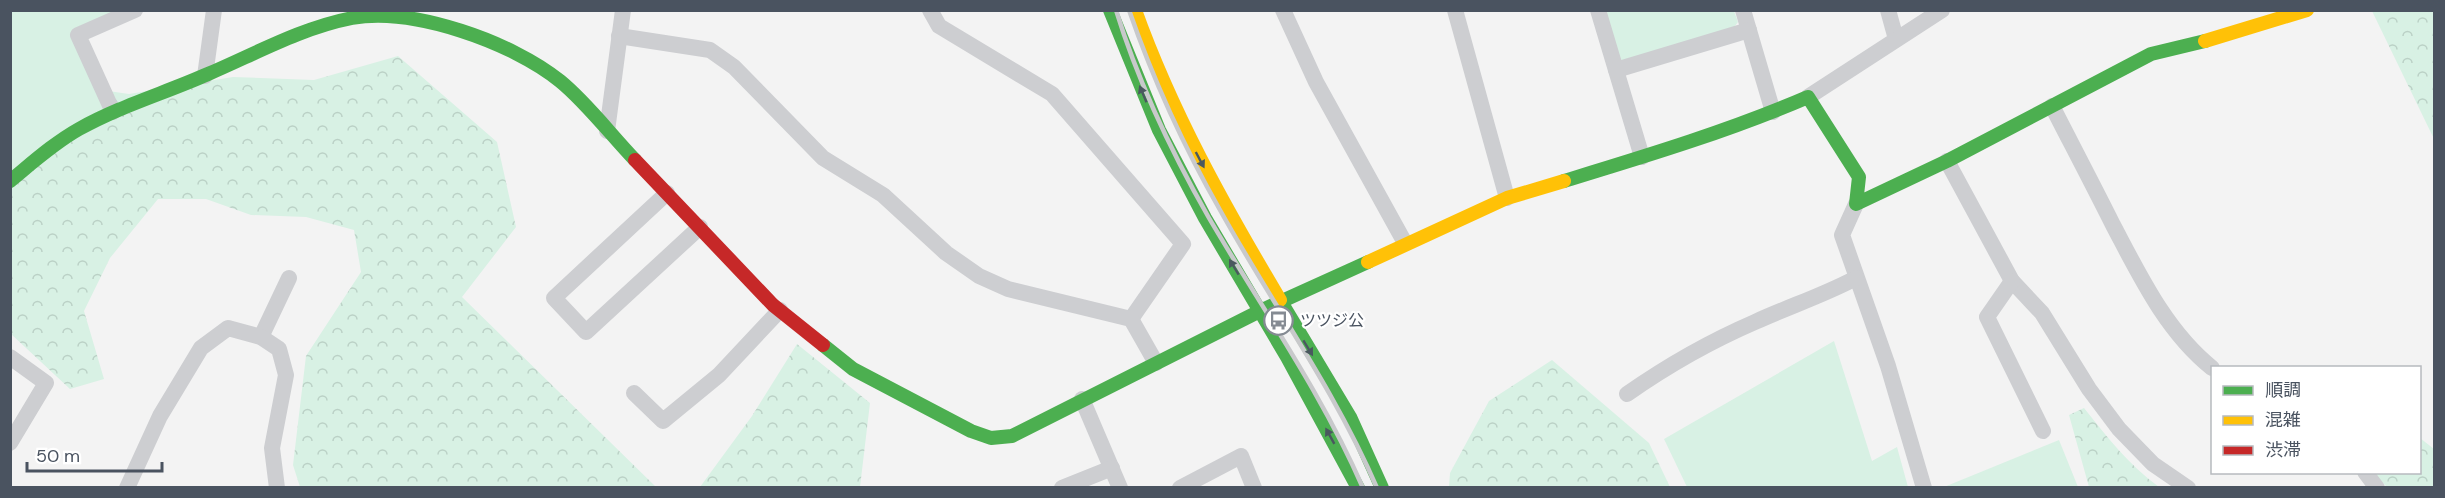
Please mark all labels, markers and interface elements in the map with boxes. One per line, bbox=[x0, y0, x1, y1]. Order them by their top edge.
one-way arrow bbox=[1138, 85, 1148, 103]
one-way arrow bbox=[1195, 152, 1205, 169]
one-way arrow bbox=[1228, 259, 1239, 275]
bus stop icon: ツツジ公 bbox=[1263, 304, 1295, 336]
place label: ツツジ公 bbox=[1300, 310, 1364, 331]
one-way arrow bbox=[1302, 339, 1312, 356]
legend bbox=[2211, 366, 2421, 474]
text: 順調 bbox=[2265, 378, 2301, 402]
text: 混雑 bbox=[2265, 408, 2301, 432]
one-way arrow bbox=[1324, 428, 1335, 444]
scale bar bbox=[27, 435, 162, 473]
text: 渋滞 bbox=[2265, 438, 2301, 462]
text: 50 m bbox=[36, 444, 80, 468]

